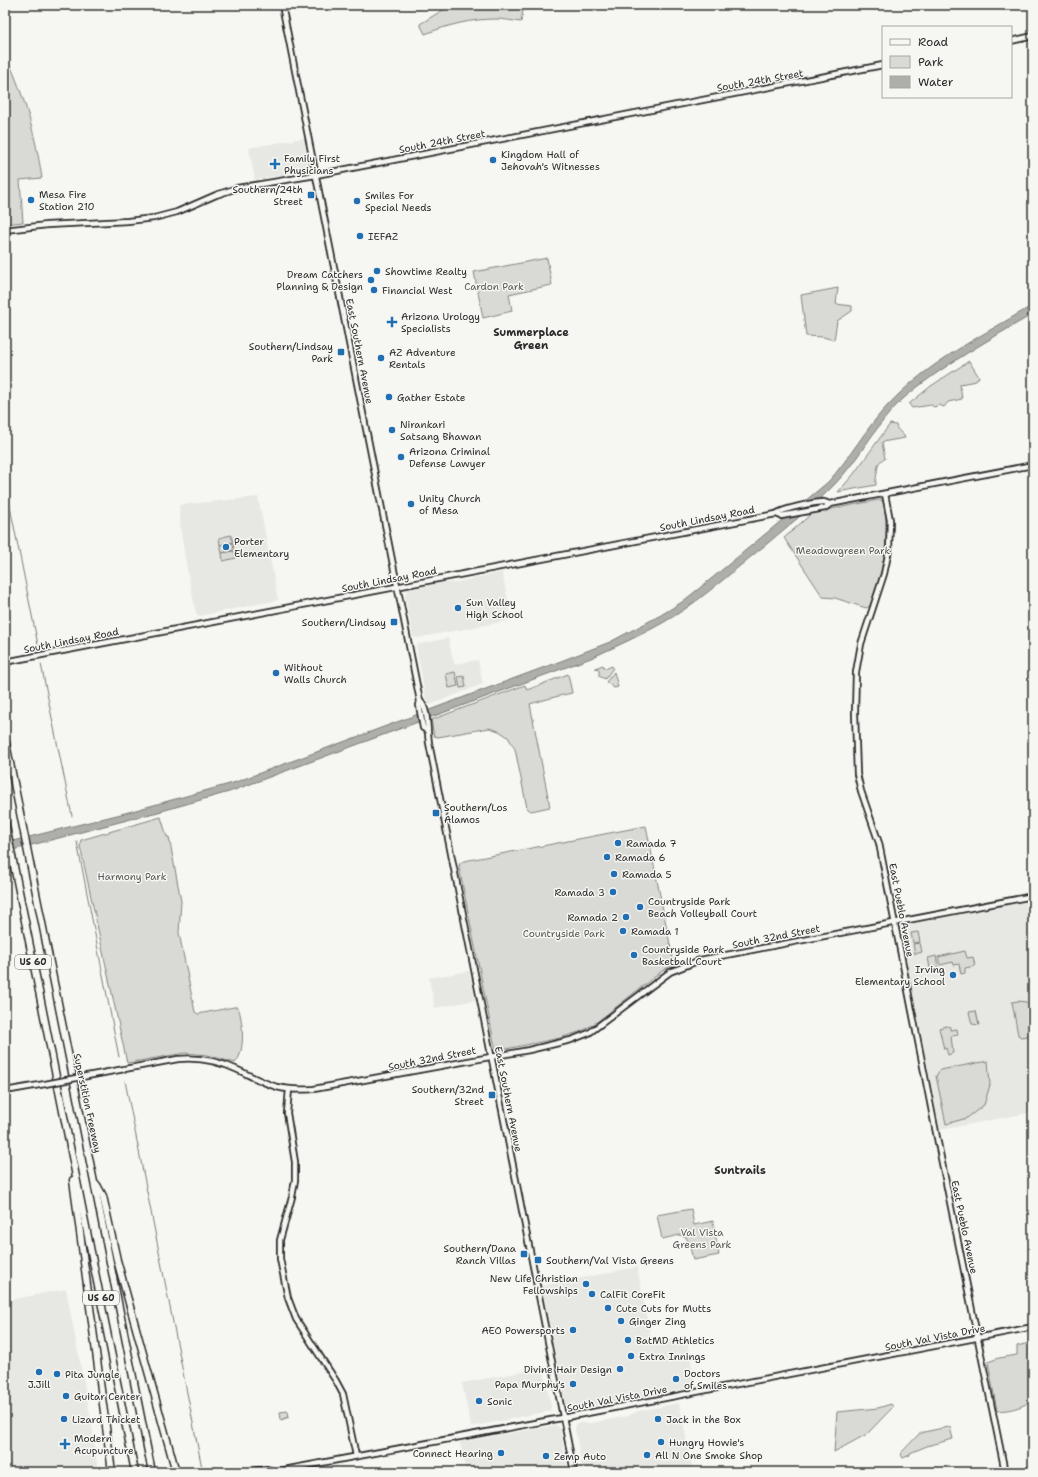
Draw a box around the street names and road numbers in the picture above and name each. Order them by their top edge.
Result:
street label: South 24th Street [716,66,804,95]
street label: South 24th Street [398,127,486,156]
street label: East Southern Avenue [343,297,376,405]
street label: South Lindsay Road [658,503,756,534]
street label: South Lindsay Road [340,564,438,595]
street label: South Lindsay Road [22,625,120,656]
street label: East Pueblo Avenue [886,862,917,958]
street label: South 32nd Street [731,922,821,951]
road number: US 60 [15,955,51,969]
street label: South 32nd Street [387,1044,477,1073]
street label: East Southern Avenue [492,1045,525,1153]
street label: Superstition Freeway [71,1052,104,1154]
street label: East Pueblo Avenue [948,1179,981,1275]
road number: US 60 [83,1291,119,1305]
street label: South Val Vista Drive [884,1321,987,1354]
street label: South Val Vista Drive [566,1382,669,1415]

